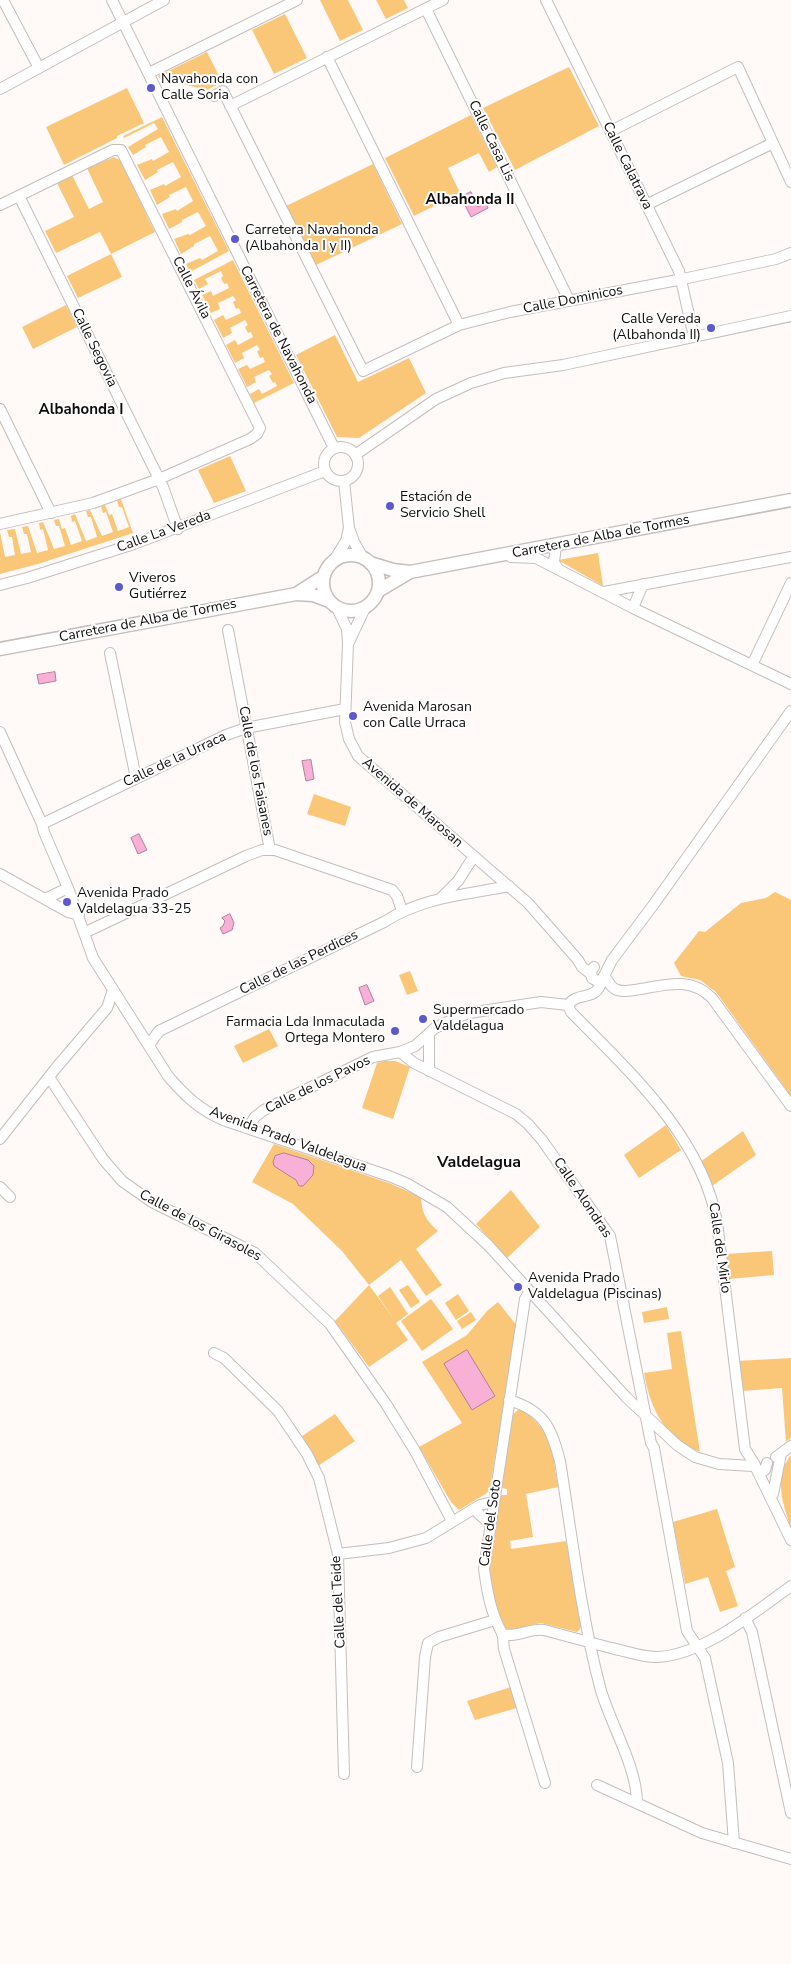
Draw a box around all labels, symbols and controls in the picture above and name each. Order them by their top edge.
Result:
place label: Navahonda con Calle Soria [161,72,258,104]
marker: Navahonda con Calle Soria [145,82,157,94]
street label: Calle Casa Lis [464,98,518,184]
street label: Calle Calatrava [598,119,656,213]
district label: Albahonda II [425,191,515,209]
place label: Carretera Navahonda (Albahonda I y II) [245,223,379,256]
marker: Carretera Navahonda (Albahonda I y II) [229,233,241,245]
street label: Calle Ávila [168,254,214,322]
street label: Carretera de Navahonda [236,263,320,407]
street label: Calle Dominicos [522,282,624,318]
street label: Calle Segovia [68,306,120,390]
place label: Calle Vereda (Albahonda II) [612,312,701,344]
marker: Calle Vereda (Albahonda II) [705,322,717,334]
district label: Albahonda I [39,401,123,419]
place label: Estación de Servicio Shell [400,490,485,522]
marker: Estación de Servicio Shell [384,500,396,512]
street label: Calle La Vereda [115,507,213,557]
street label: Carretera de Alba de Tormes [511,512,691,562]
place label: Viveros Gutiérrez [129,571,186,604]
marker: Viveros Gutiérrez [113,581,125,593]
street label: Carretera de Alba de Tormes [58,596,238,646]
place label: Avenida Marosan con Calle Urraca [363,700,472,732]
street label: Calle de los Faisanes [234,705,276,837]
marker: Avenida Marosan con Calle Urraca [347,710,359,722]
street label: Calle de la Urraca [121,729,229,791]
street label: Avenida de Marosan [358,755,466,851]
place label: Avenida Prado Valdelagua 33-25 [77,886,191,919]
marker: Avenida Prado Valdelagua 33-25 [61,896,73,908]
street label: Calle de las Perdices [237,927,361,999]
place label: Supermercado Valdelagua [433,1003,524,1036]
marker: Supermercado Valdelagua [417,1013,429,1025]
place label: Farmacia Lda Inmaculada Ortega Montero [226,1015,385,1048]
marker: Farmacia Lda Inmaculada Ortega Montero [389,1025,401,1037]
street label: Calle de los Pavos [263,1052,373,1118]
street label: Avenida Prado Valdelagua [207,1104,369,1176]
district label: Valdelagua [437,1153,521,1173]
street label: Calle Alondras [549,1155,615,1241]
street label: Calle de los Girasoles [136,1187,264,1265]
street label: Calle del Mirlo [704,1202,734,1294]
place label: Avenida Prado Valdelagua (Piscinas) [528,1271,662,1304]
marker: Avenida Prado Valdelagua (Piscinas) [512,1281,524,1293]
street label: Calle del Soto [477,1478,505,1568]
street label: Calle del Teide [328,1555,350,1649]

